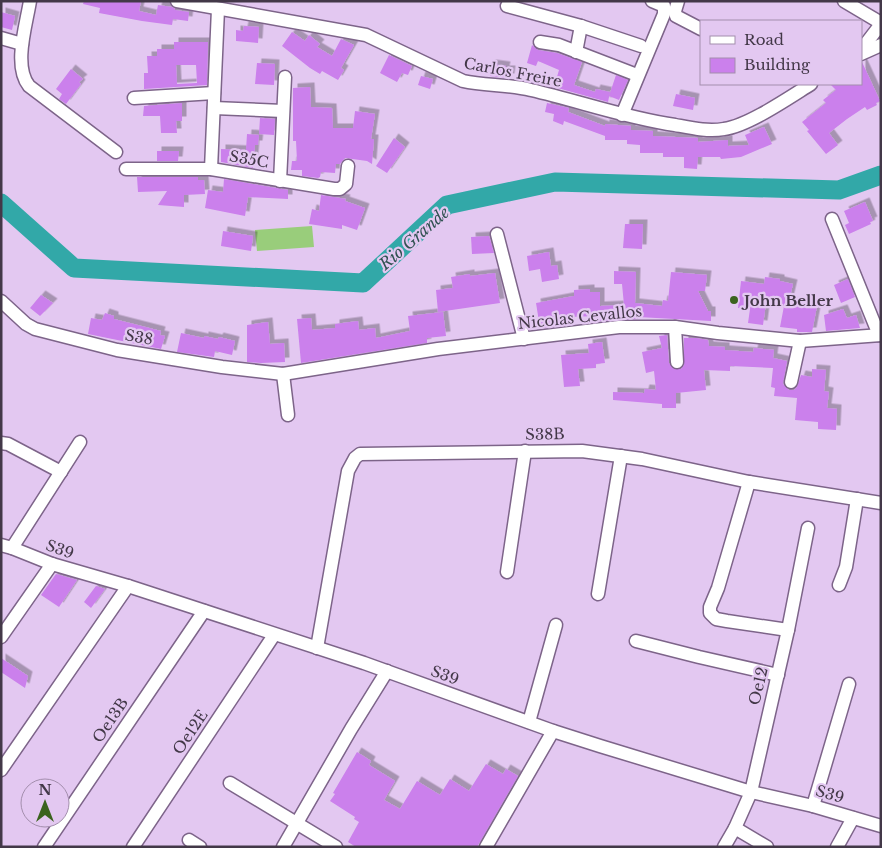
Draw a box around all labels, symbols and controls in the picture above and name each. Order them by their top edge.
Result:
legend [700,20,862,85]
text: Road [744,30,784,49]
street label: Carlos Freire [462,53,564,91]
text: Building [744,55,811,74]
street label: S35C [228,146,270,172]
water label: Rio Grande [374,202,454,275]
place label: John Beller [741,291,833,310]
marker: John Beller [728,294,740,306]
street label: Nicolas Cevallos [517,301,643,333]
street label: S38 [124,325,154,349]
street label: S38B [525,424,565,444]
street label: S39 [43,535,77,563]
street label: S39 [428,661,462,689]
street label: Oe12 [744,665,772,707]
street label: Oe13B [88,694,132,746]
street label: Oe12E [168,706,212,758]
north arrow [20,778,70,828]
text: N [38,781,52,799]
street label: S39 [814,781,846,807]

